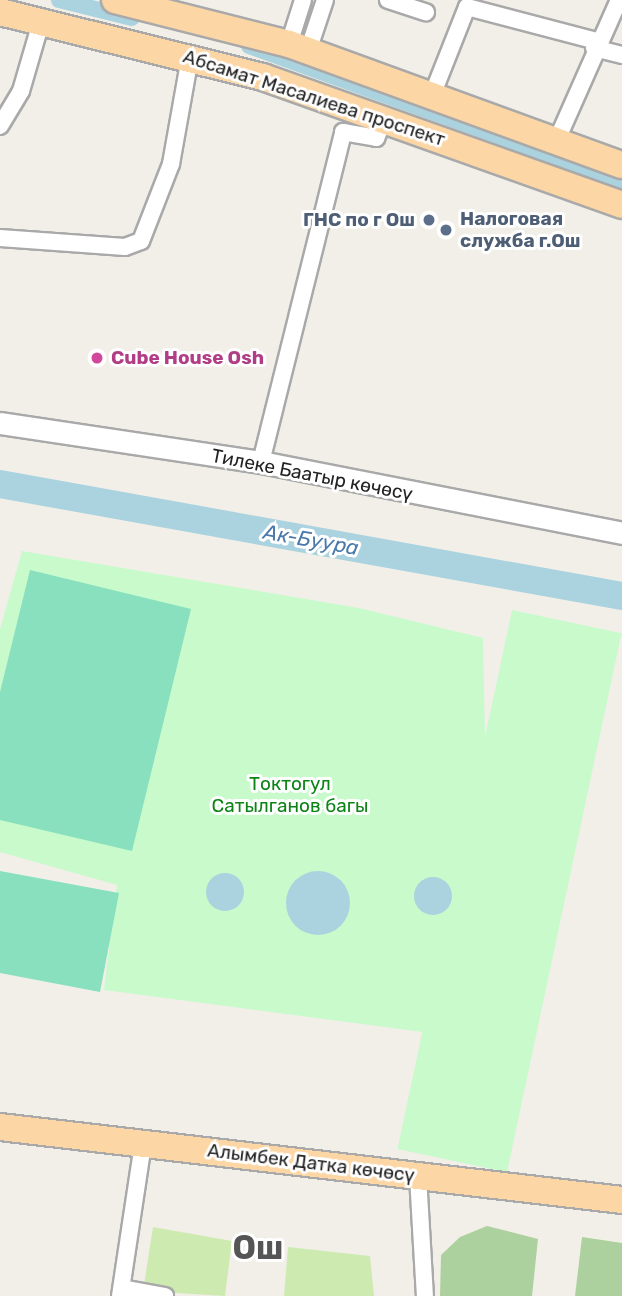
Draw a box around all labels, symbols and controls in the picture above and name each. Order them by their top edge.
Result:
street label: Абсамат Масалиева проспект [180,45,448,151]
place label: Налоговая служба г.Ош [460,208,581,252]
place label: ГНС по г Ош [303,209,415,231]
marker: ГНС по г Ош [421,212,437,228]
marker: Налоговая служба г.Ош [438,222,454,238]
place label: Cube House Osh [111,347,264,369]
marker: Cube House Osh [89,350,105,366]
street label: Тилеке Баатыр көчөсү [209,444,415,506]
water label: Ак-Буура [262,519,360,561]
park label: Токтогул Сатылганов багы [212,773,368,817]
street label: Алымбек Датка көчөсү [206,1139,416,1187]
district label: Ош [233,1228,283,1268]

